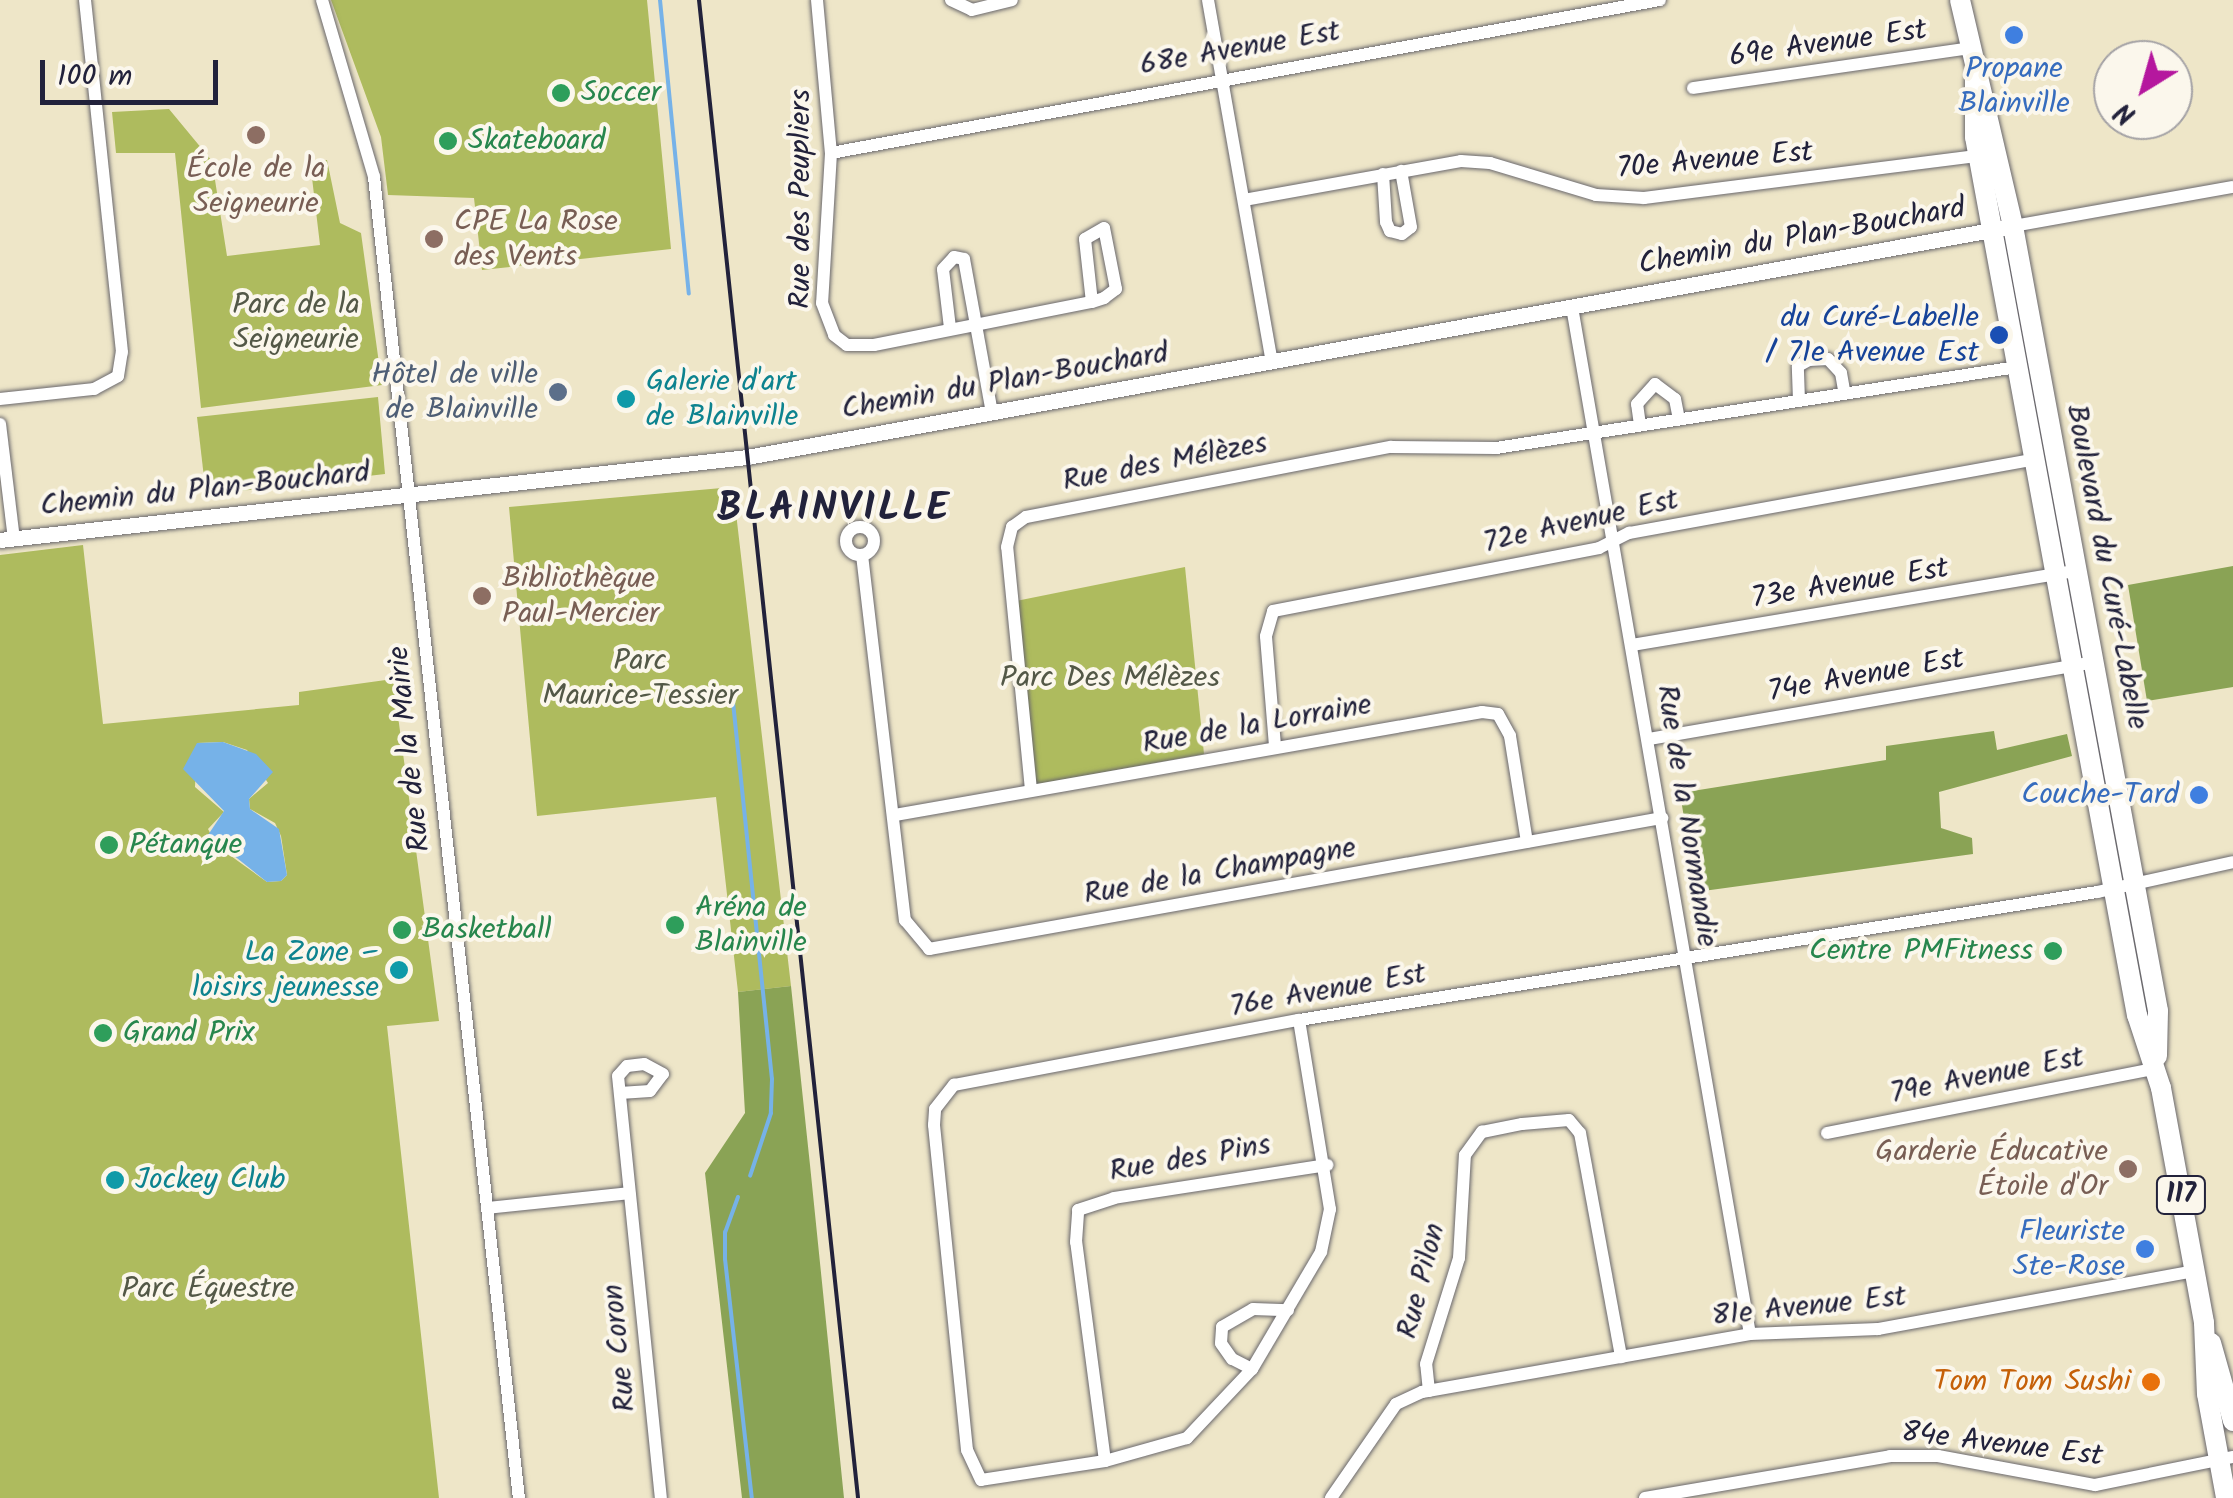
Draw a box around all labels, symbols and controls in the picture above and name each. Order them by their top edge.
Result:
street label: 69e Avenue Est [1727,12,1929,76]
street label: 68e Avenue Est [1137,14,1343,84]
marker: Propane Blainville [2003,24,2025,46]
scale bar [45,40,222,102]
north arrow [2093,40,2193,140]
place label: Propane Blainville [1958,51,2070,122]
text: 100 m [57,53,132,101]
place label: Soccer [581,75,661,111]
marker: Soccer [550,82,572,104]
street label: Rue des Peupliers [783,89,819,309]
text: N [2105,89,2146,136]
place label: Skateboard [468,123,605,159]
marker: École de la Seigneurie [245,124,267,146]
marker: Skateboard [437,130,459,152]
street label: 70e Avenue Est [1615,134,1815,188]
place label: École de la Seigneurie [186,151,326,222]
street label: Chemin du Plan-Bouchard [1636,191,1968,283]
place label: CPE La Rose des Vents [454,204,618,274]
marker: CPE La Rose des Vents [423,228,445,250]
park label: Parc de la Seigneurie [232,287,360,358]
place label: du Curé-Labelle / 71e Avenue Est [1765,300,1979,370]
marker: du Curé-Labelle / 71e Avenue Est [1988,324,2010,346]
street label: Chemin du Plan-Bouchard [839,336,1171,428]
place label: Hôtel de ville de Blainville [371,357,538,428]
place label: Galerie d'art de Blainville [646,364,798,434]
marker: Hôtel de ville de Blainville [547,381,569,403]
marker: Galerie d'art de Blainville [615,388,637,410]
street label: Boulevard du Curé-Labelle [2057,401,2155,733]
street label: Rue des Mélèzes [1060,426,1270,500]
street label: Chemin du Plan-Bouchard [39,455,371,525]
street label: 72e Avenue Est [1480,482,1682,562]
district label: BLAINVILLE [717,485,951,533]
street label: 73e Avenue Est [1749,551,1951,617]
place label: Bibliothèque Paul-Mercier [502,561,659,632]
marker: Bibliothèque Paul-Mercier [471,585,493,607]
street label: 74e Avenue Est [1765,641,1967,711]
park label: Parc Maurice-Tessier [542,643,738,714]
street label: Rue de la Mairie [381,644,439,854]
park label: Parc Des Mélèzes [1000,660,1220,696]
street label: Rue de la Normandie [1648,682,1724,950]
street label: Rue de la Lorraine [1140,687,1374,763]
place label: Couche-Tard [2021,777,2179,813]
marker: Couche-Tard [2188,784,2210,806]
place label: Pétanque [129,827,242,863]
street label: Rue de la Champagne [1081,830,1359,914]
marker: Pétanque [98,834,120,856]
place label: Aréna de Blainville [695,890,807,960]
place label: Basketball [422,912,552,948]
marker: Aréna de Blainville [664,914,686,936]
marker: Basketball [391,919,413,941]
place label: Centre PMFitness [1809,933,2033,969]
place label: La Zone – loisirs jeunesse [192,935,379,1006]
marker: Centre PMFitness [2042,940,2064,962]
street label: 76e Avenue Est [1227,956,1429,1026]
marker: La Zone – loisirs jeunesse [388,959,410,981]
place label: Grand Prix [123,1015,254,1051]
marker: Grand Prix [92,1022,114,1044]
street label: 79e Avenue Est [1887,1040,2087,1112]
street label: Rue des Pins [1107,1127,1273,1191]
place label: Garderie Éducative Étoile d'Or [1875,1134,2108,1204]
marker: Garderie Éducative Étoile d'Or [2117,1158,2139,1180]
place label: Jockey Club [135,1162,285,1198]
marker: Jockey Club [104,1169,126,1191]
road number: 117 [2154,1172,2208,1218]
place label: Fleuriste Ste-Rose [2013,1214,2125,1284]
street label: Rue Pilon [1390,1219,1454,1343]
marker: Fleuriste Ste-Rose [2134,1238,2156,1260]
park label: Parc Équestre [121,1271,295,1307]
street label: 81e Avenue Est [1710,1279,1908,1335]
street label: Rue Coron [595,1282,645,1414]
place label: Tom Tom Sushi [1934,1364,2131,1400]
marker: Tom Tom Sushi [2140,1371,2162,1393]
street label: 84e Avenue Est [1899,1415,2105,1475]

